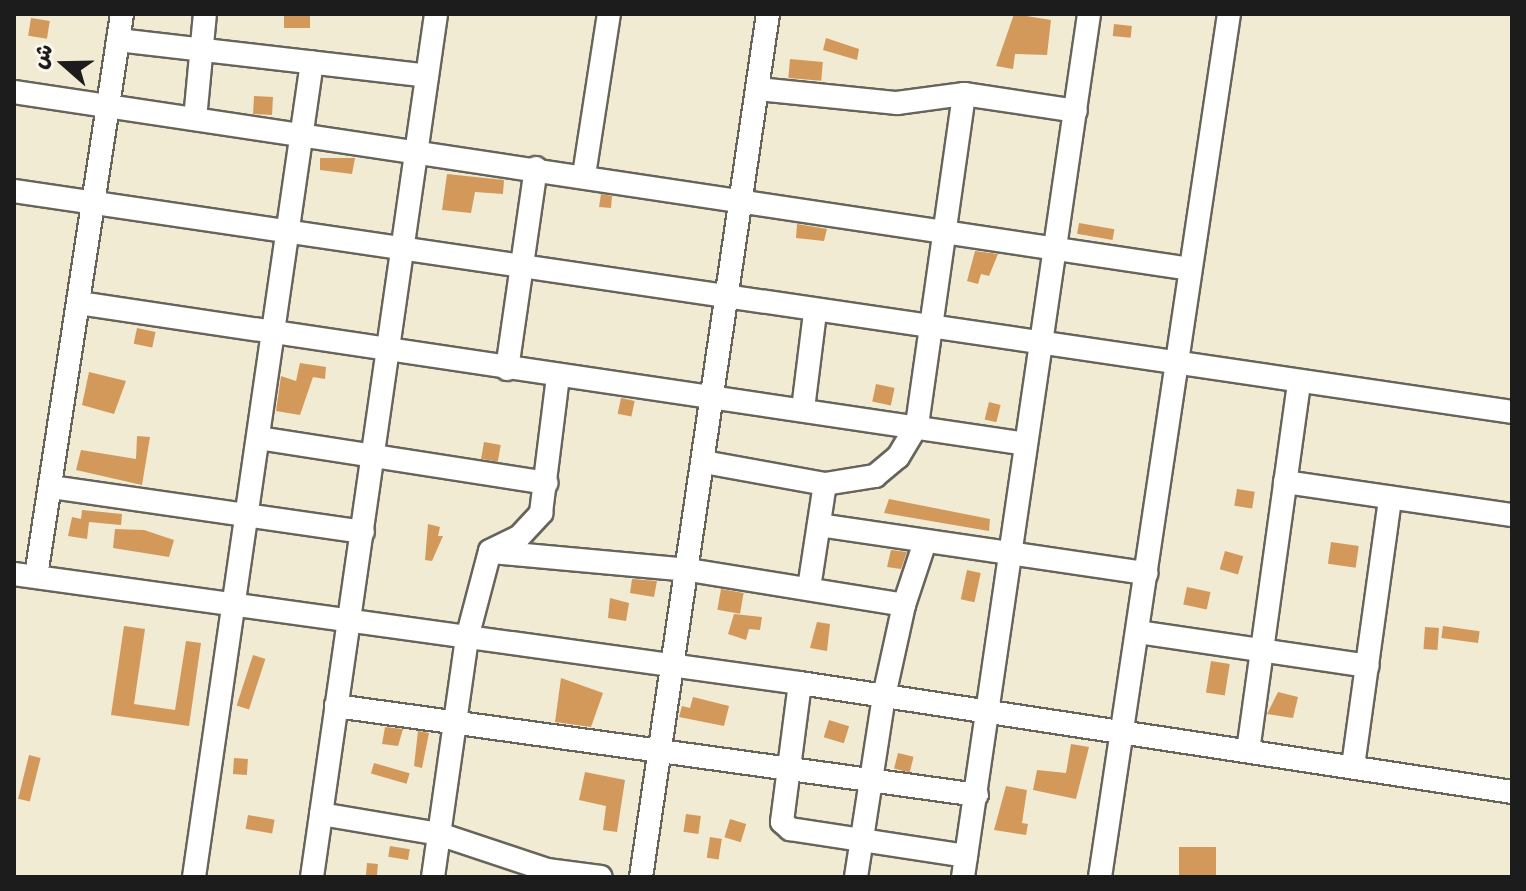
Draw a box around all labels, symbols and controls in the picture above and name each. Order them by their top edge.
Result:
north arrow [24,24,104,104]
text: ش [23,39,59,72]

